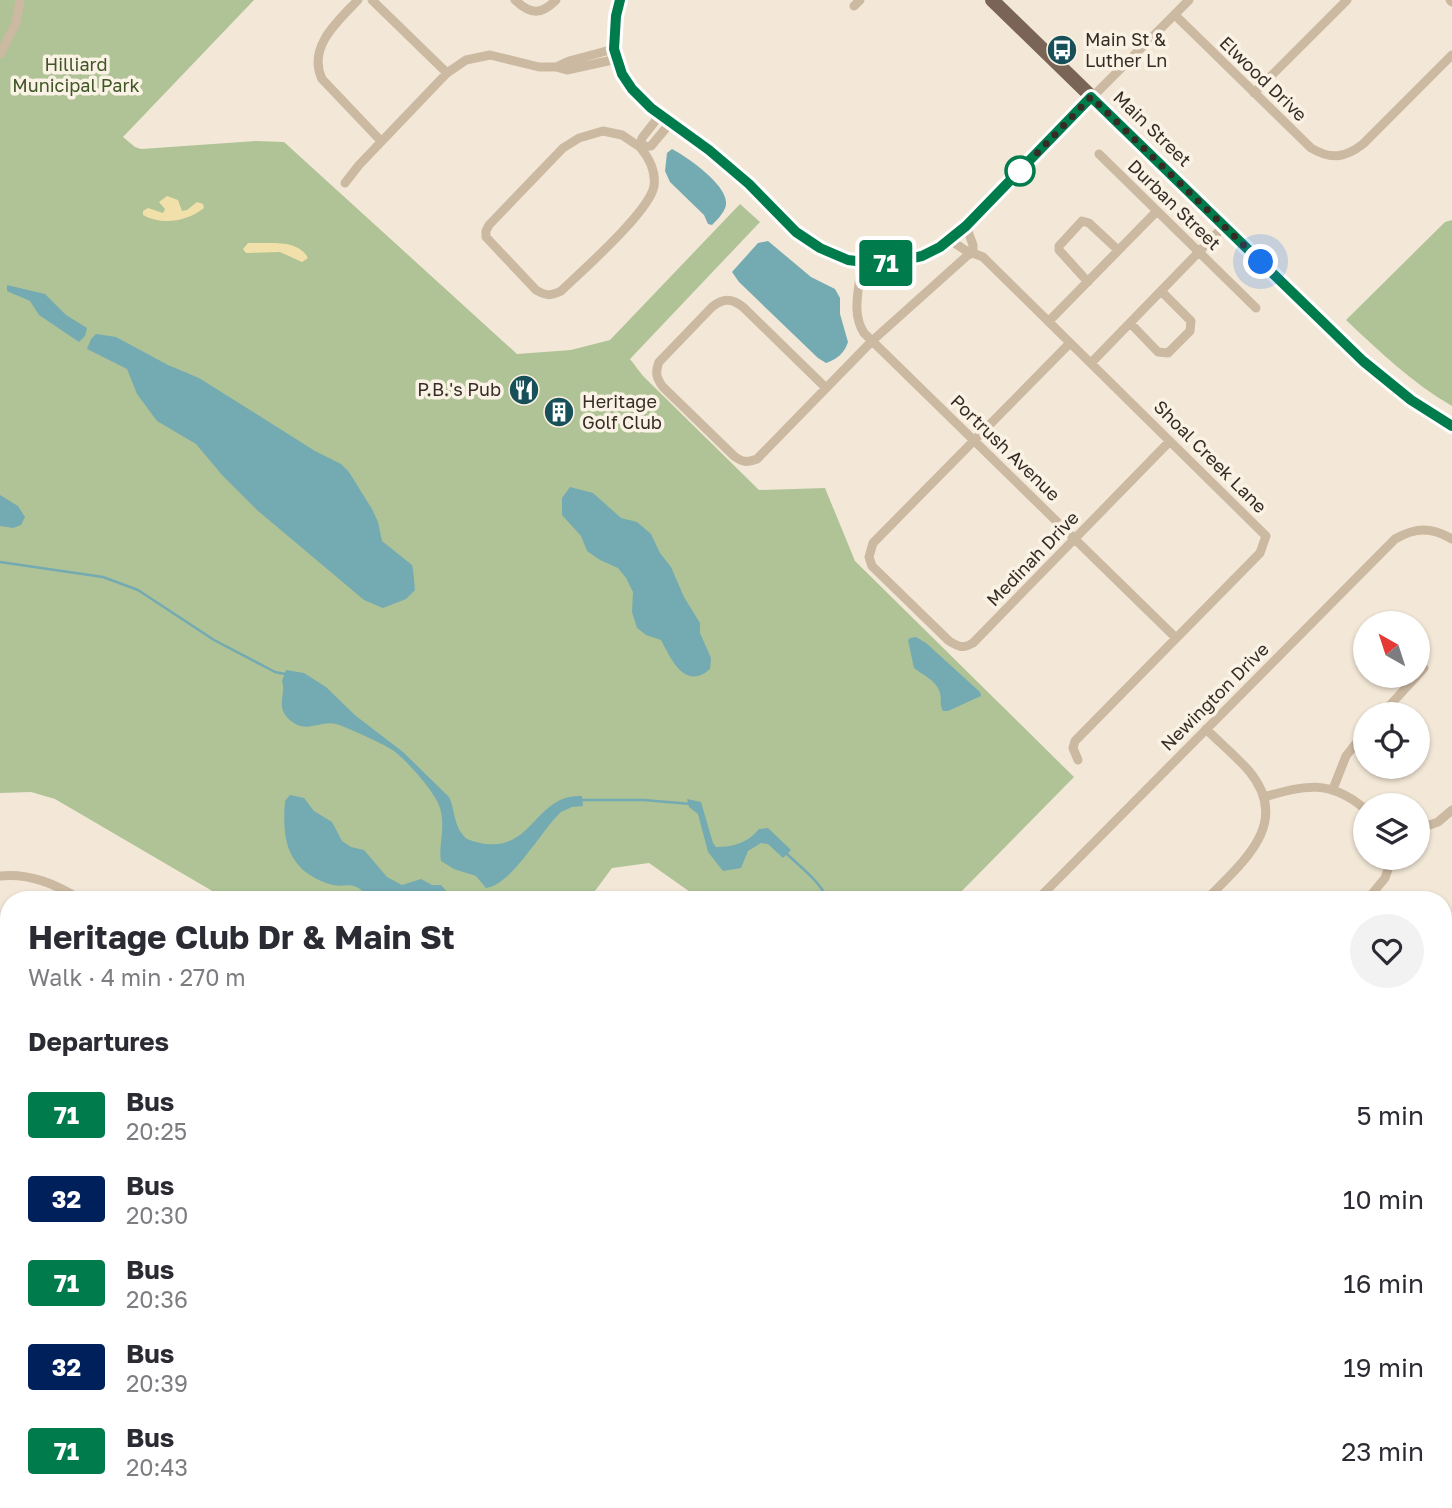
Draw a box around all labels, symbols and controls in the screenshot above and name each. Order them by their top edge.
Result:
place label: Main St & Luther Ln [1085,28,1167,71]
street label: Elwood Drive [1216,31,1312,125]
bus stop icon: Main St & Luther Ln [1045,33,1079,67]
park label: Hilliard Municipal Park [12,53,140,96]
street label: Main Street [1109,86,1196,171]
street label: Durban Street [1124,154,1226,254]
unlabelled marker [1005,156,1035,186]
line badge: 71 [854,240,917,286]
your location [1243,244,1278,279]
text: 71 [873,248,899,277]
restaurant icon: P.B.'s Pub [507,373,541,407]
place label: P.B.'s Pub [417,378,501,400]
place label: Heritage Golf Club [582,390,662,433]
street label: Portrush Avenue [946,390,1065,505]
building icon: Heritage Golf Club [542,395,576,429]
street label: Shoal Creek Lane [1150,395,1272,517]
street label: Medinah Drive [982,506,1083,610]
north arrow [1353,611,1430,688]
map controls [1353,611,1430,870]
street label: Newington Drive [1156,638,1273,755]
button: locate [1353,702,1430,779]
button: layers [1353,793,1430,870]
button: heart [1350,914,1424,988]
text: Heritage Club Dr & Main St [28,917,455,956]
text: Walk · 4 min · 270 m [28,963,246,991]
text: Departures [28,1026,169,1057]
text: Bus [126,1086,174,1117]
text: 71 [54,1100,79,1129]
text: 5 min [1356,1100,1424,1131]
text: 20:25 [126,1117,187,1145]
text: Bus [126,1170,174,1201]
text: 32 [52,1184,81,1213]
text: 10 min [1343,1184,1424,1215]
text: 20:30 [126,1201,188,1229]
text: Bus [126,1254,174,1285]
text: 71 [54,1268,79,1297]
text: 16 min [1343,1268,1424,1299]
text: 20:36 [126,1285,188,1313]
text: Bus [126,1338,174,1369]
text: 32 [52,1352,81,1381]
text: 19 min [1343,1352,1424,1383]
text: 20:39 [126,1369,188,1397]
text: Bus [126,1422,174,1453]
text: 71 [54,1436,79,1465]
text: 23 min [1341,1436,1424,1467]
text: 20:43 [126,1453,188,1481]

